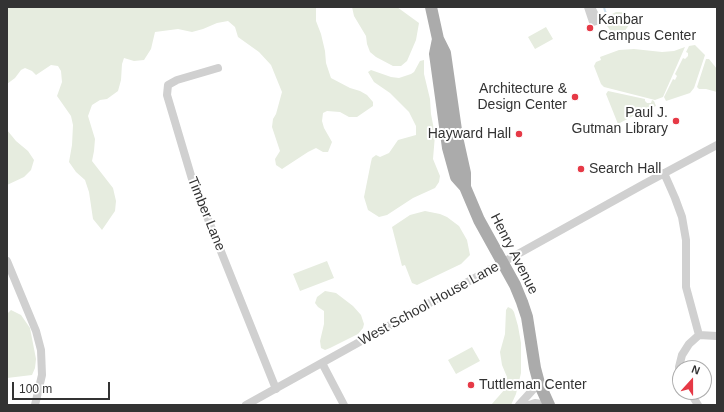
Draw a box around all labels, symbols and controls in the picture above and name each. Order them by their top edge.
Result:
place label: Kanbar Campus Center [598,12,696,44]
marker: Kanbar Campus Center [585,23,595,33]
place label: Architecture & Design Center [478,81,567,114]
marker: Architecture & Design Center [570,92,580,102]
place label: Paul J. Gutman Library [572,105,668,138]
marker: Paul J. Gutman Library [671,116,681,126]
place label: Hayward Hall [428,126,511,142]
marker: Hayward Hall [514,129,524,139]
place label: Search Hall [589,161,661,177]
marker: Search Hall [576,164,586,174]
street label: Timber Lane [184,175,228,253]
street label: Henry Avenue [486,211,542,297]
street label: West School House Lane [356,258,502,350]
north arrow [672,360,712,400]
text: N [690,363,702,377]
scale bar [14,374,112,400]
place label: Tuttleman Center [479,377,587,393]
marker: Tuttleman Center [466,380,476,390]
text: 100 m [19,382,52,396]

